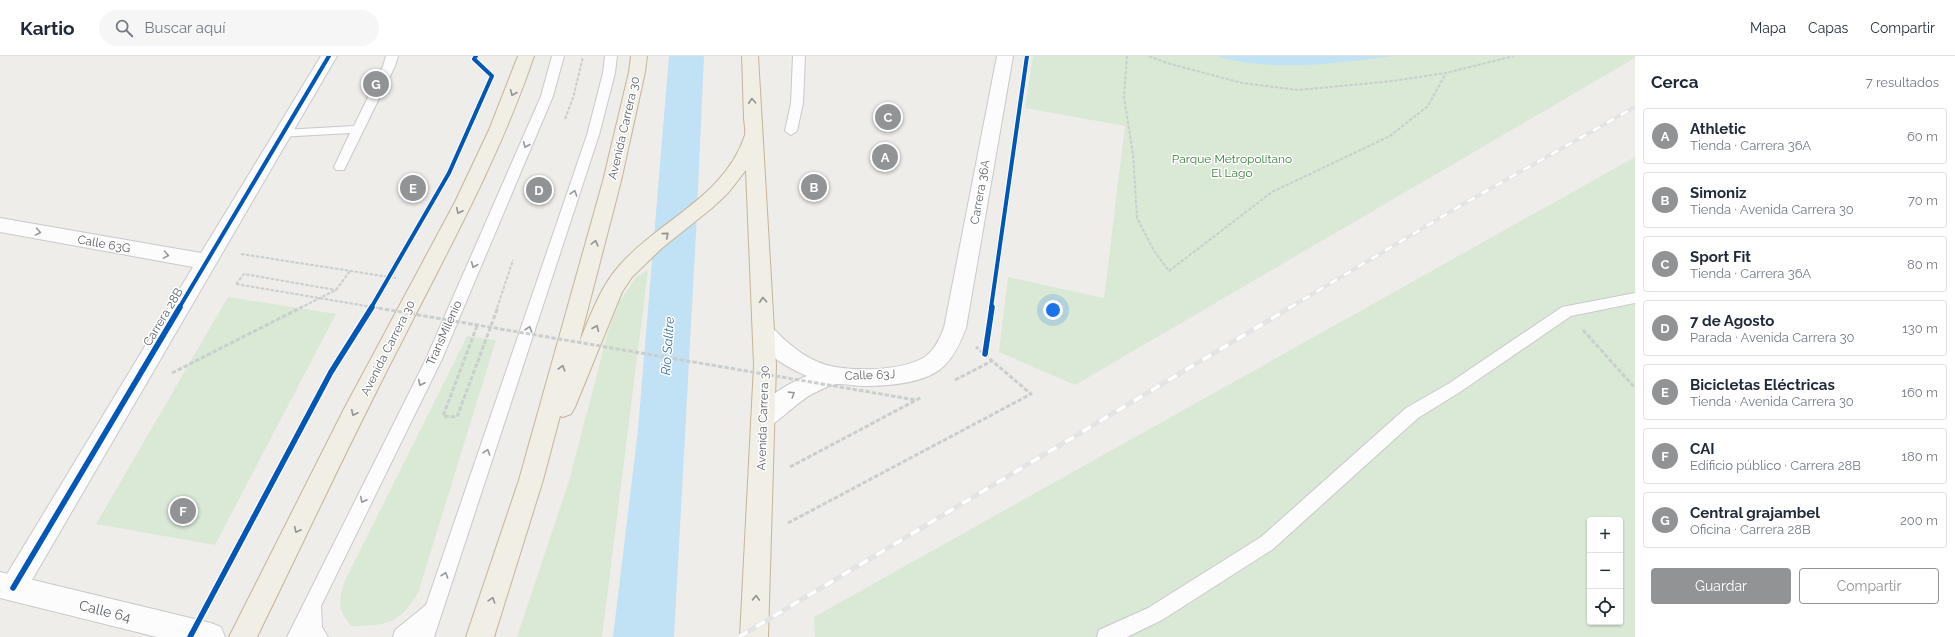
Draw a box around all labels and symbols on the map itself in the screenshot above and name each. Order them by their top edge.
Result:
pin: G [363,69,389,99]
street label: Avenida Carrera 30 [605,75,643,181]
one-way arrow [510,89,518,96]
one-way arrow [748,98,757,104]
pin: C [875,102,901,132]
one-way arrow [523,141,531,149]
pin: A [872,142,898,172]
park label: Parque Metropolitano El Lago [1172,152,1292,180]
street label: Carrera 36A [967,159,993,225]
pin: B [801,172,827,202]
pin: E [400,173,426,203]
pin: D [526,175,552,205]
one-way arrow [569,189,578,196]
one-way arrow [456,207,464,214]
one-way arrow [35,227,41,235]
street label: Calle 63G [76,232,132,256]
one-way arrow [661,233,668,240]
one-way arrow [591,240,599,246]
one-way arrow [163,250,169,259]
one-way arrow [471,261,479,268]
street label: Carrera 28B [140,285,186,349]
one-way arrow [758,297,767,303]
street label: Avenida Carrera 30 [358,298,418,398]
street label: TransMilenio [423,298,465,368]
your location [1043,300,1063,320]
water label: Río Salitre [658,316,677,376]
one-way arrow [592,325,600,332]
one-way arrow [524,326,533,333]
one-way arrow [557,365,565,372]
street label: Avenida Carrera 30 [754,365,772,471]
street label: Calle 63J [844,367,896,383]
one-way arrow [419,379,426,387]
one-way arrow [788,391,795,399]
one-way arrow [352,409,359,417]
one-way arrow [482,449,491,456]
one-way arrow [361,495,368,503]
pin: F [170,496,196,526]
one-way arrow [294,526,302,533]
one-way arrow [440,572,448,579]
one-way arrow [751,595,760,601]
street label: Calle 64 [77,597,133,625]
one-way arrow [487,597,496,604]

